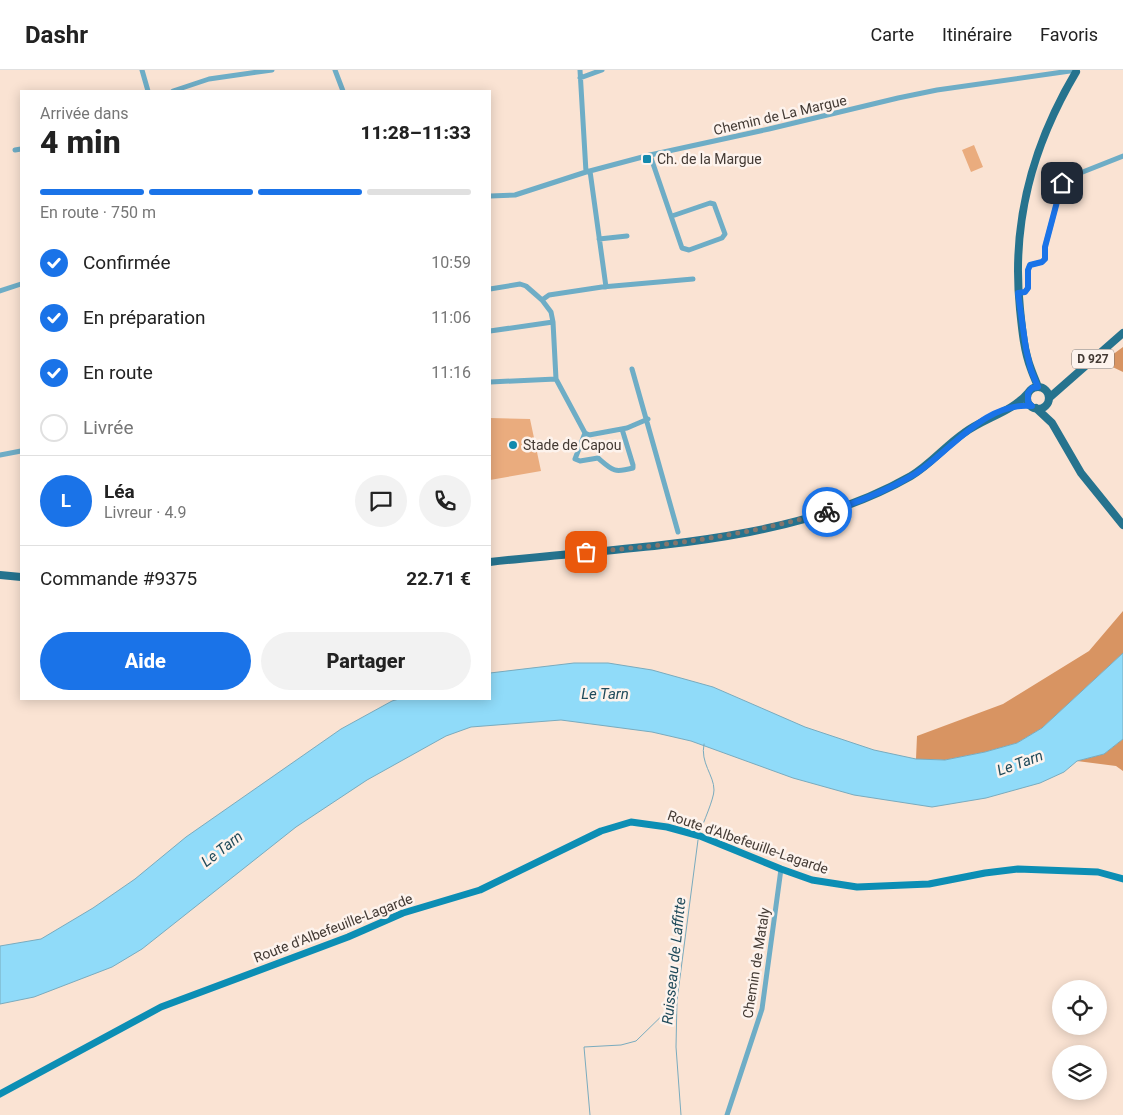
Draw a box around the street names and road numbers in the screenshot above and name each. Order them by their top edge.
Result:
street label: Chemin de La Margue [712,92,848,138]
road number: D 927 [1072,350,1114,368]
street label: Route d'Albefeuille-Lagarde [665,807,831,877]
street label: Route d'Albefeuille-Lagarde [251,890,415,966]
street label: Chemin de Mataly [739,906,773,1020]

